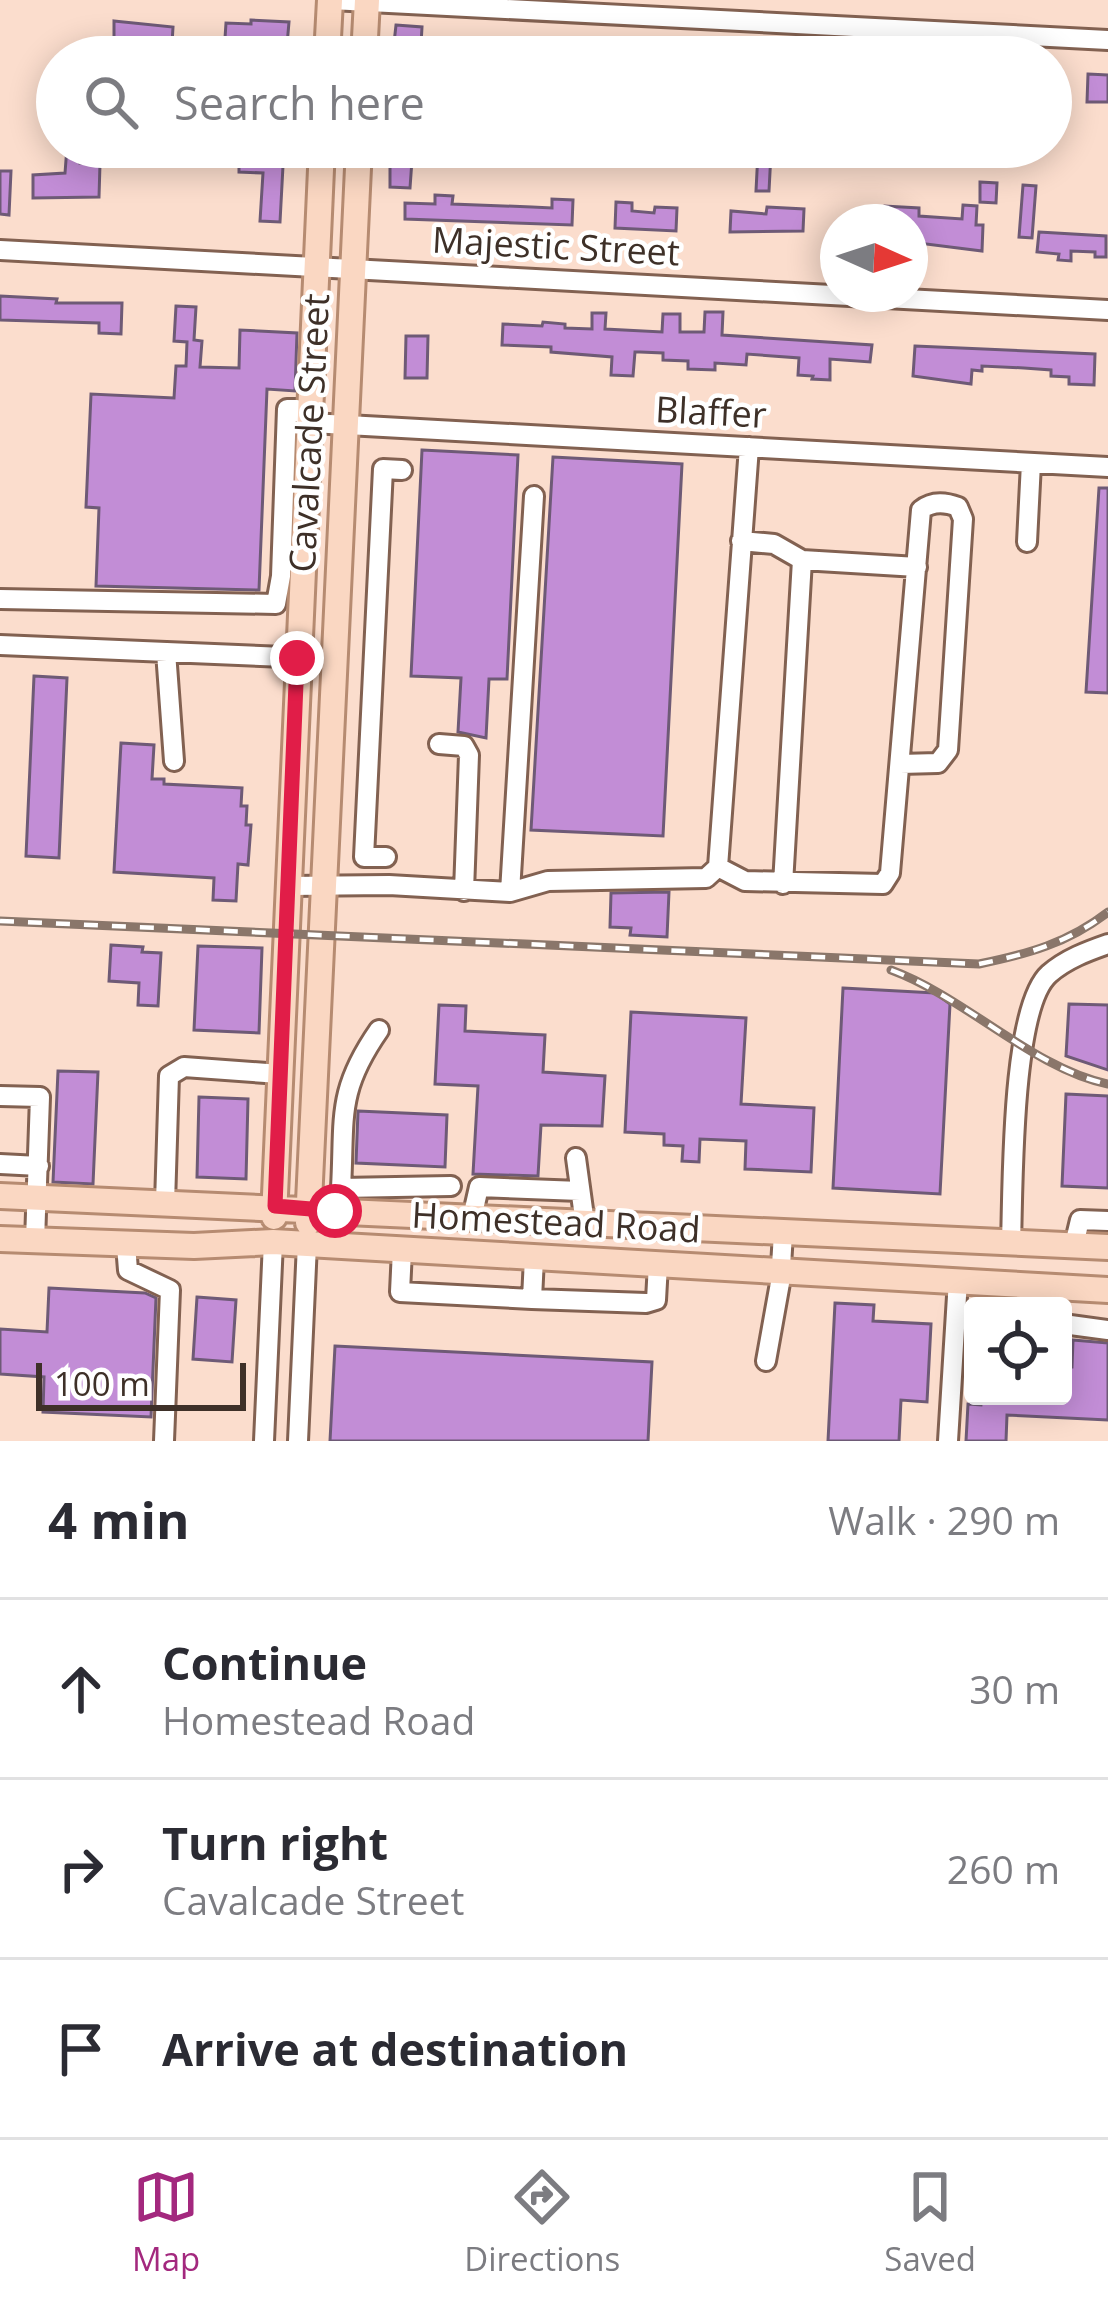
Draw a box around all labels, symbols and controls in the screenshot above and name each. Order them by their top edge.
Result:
search box [36,36,1072,168]
icon: search [78,69,144,135]
text: Search here [174,72,425,133]
north arrow [820,204,928,312]
street label: Majestic Street [431,215,681,276]
street label: Cavalcade Street [277,292,340,574]
street label: Blaffer [654,384,768,439]
route end [270,631,324,685]
route start [308,1184,362,1238]
street label: Homestead Road [410,1189,702,1254]
map controls [964,1297,1072,1405]
button: locate [964,1297,1072,1405]
scale bar [36,1357,246,1410]
text: 100 m [54,1361,150,1406]
text: 4 min [48,1484,190,1554]
text: Walk · 290 m [828,1493,1060,1546]
text: Continue [162,1632,367,1693]
icon: ahead [48,1656,114,1722]
text: 30 m [969,1662,1060,1715]
text: Homestead Road [162,1693,475,1746]
text: Turn right [162,1812,388,1873]
icon: right [48,1836,114,1902]
text: 260 m [947,1842,1060,1895]
text: Cavalcade Street [162,1873,464,1926]
icon: arrive [48,2016,114,2082]
text: Arrive at destination [162,2018,628,2079]
tab: Map [132,2164,200,2281]
tab: Directions [464,2164,620,2281]
tab: Saved [884,2164,976,2281]

